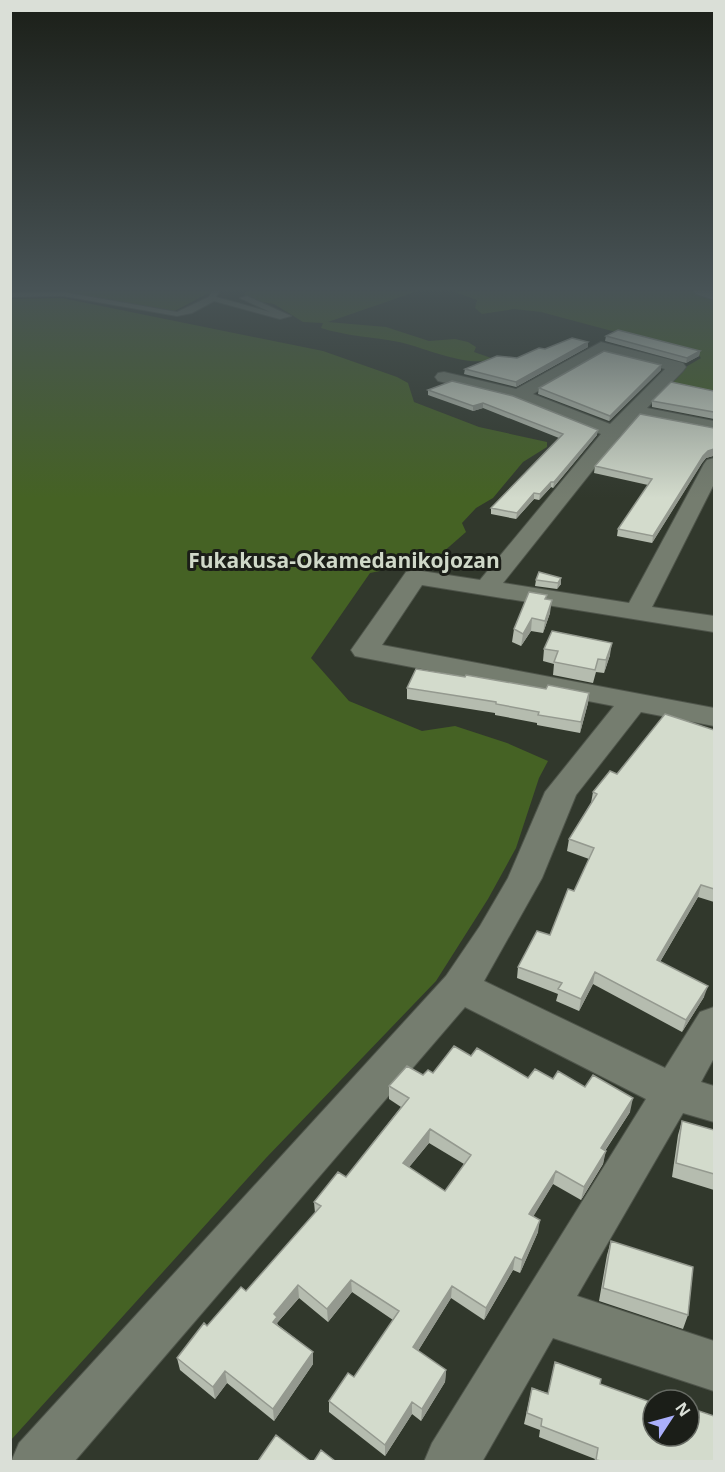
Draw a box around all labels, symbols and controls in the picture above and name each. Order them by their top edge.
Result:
district label: Fukakusa-Okamedanikojozan [188,546,500,574]
north arrow [641,1388,701,1448]
text: N [670,1397,696,1421]

